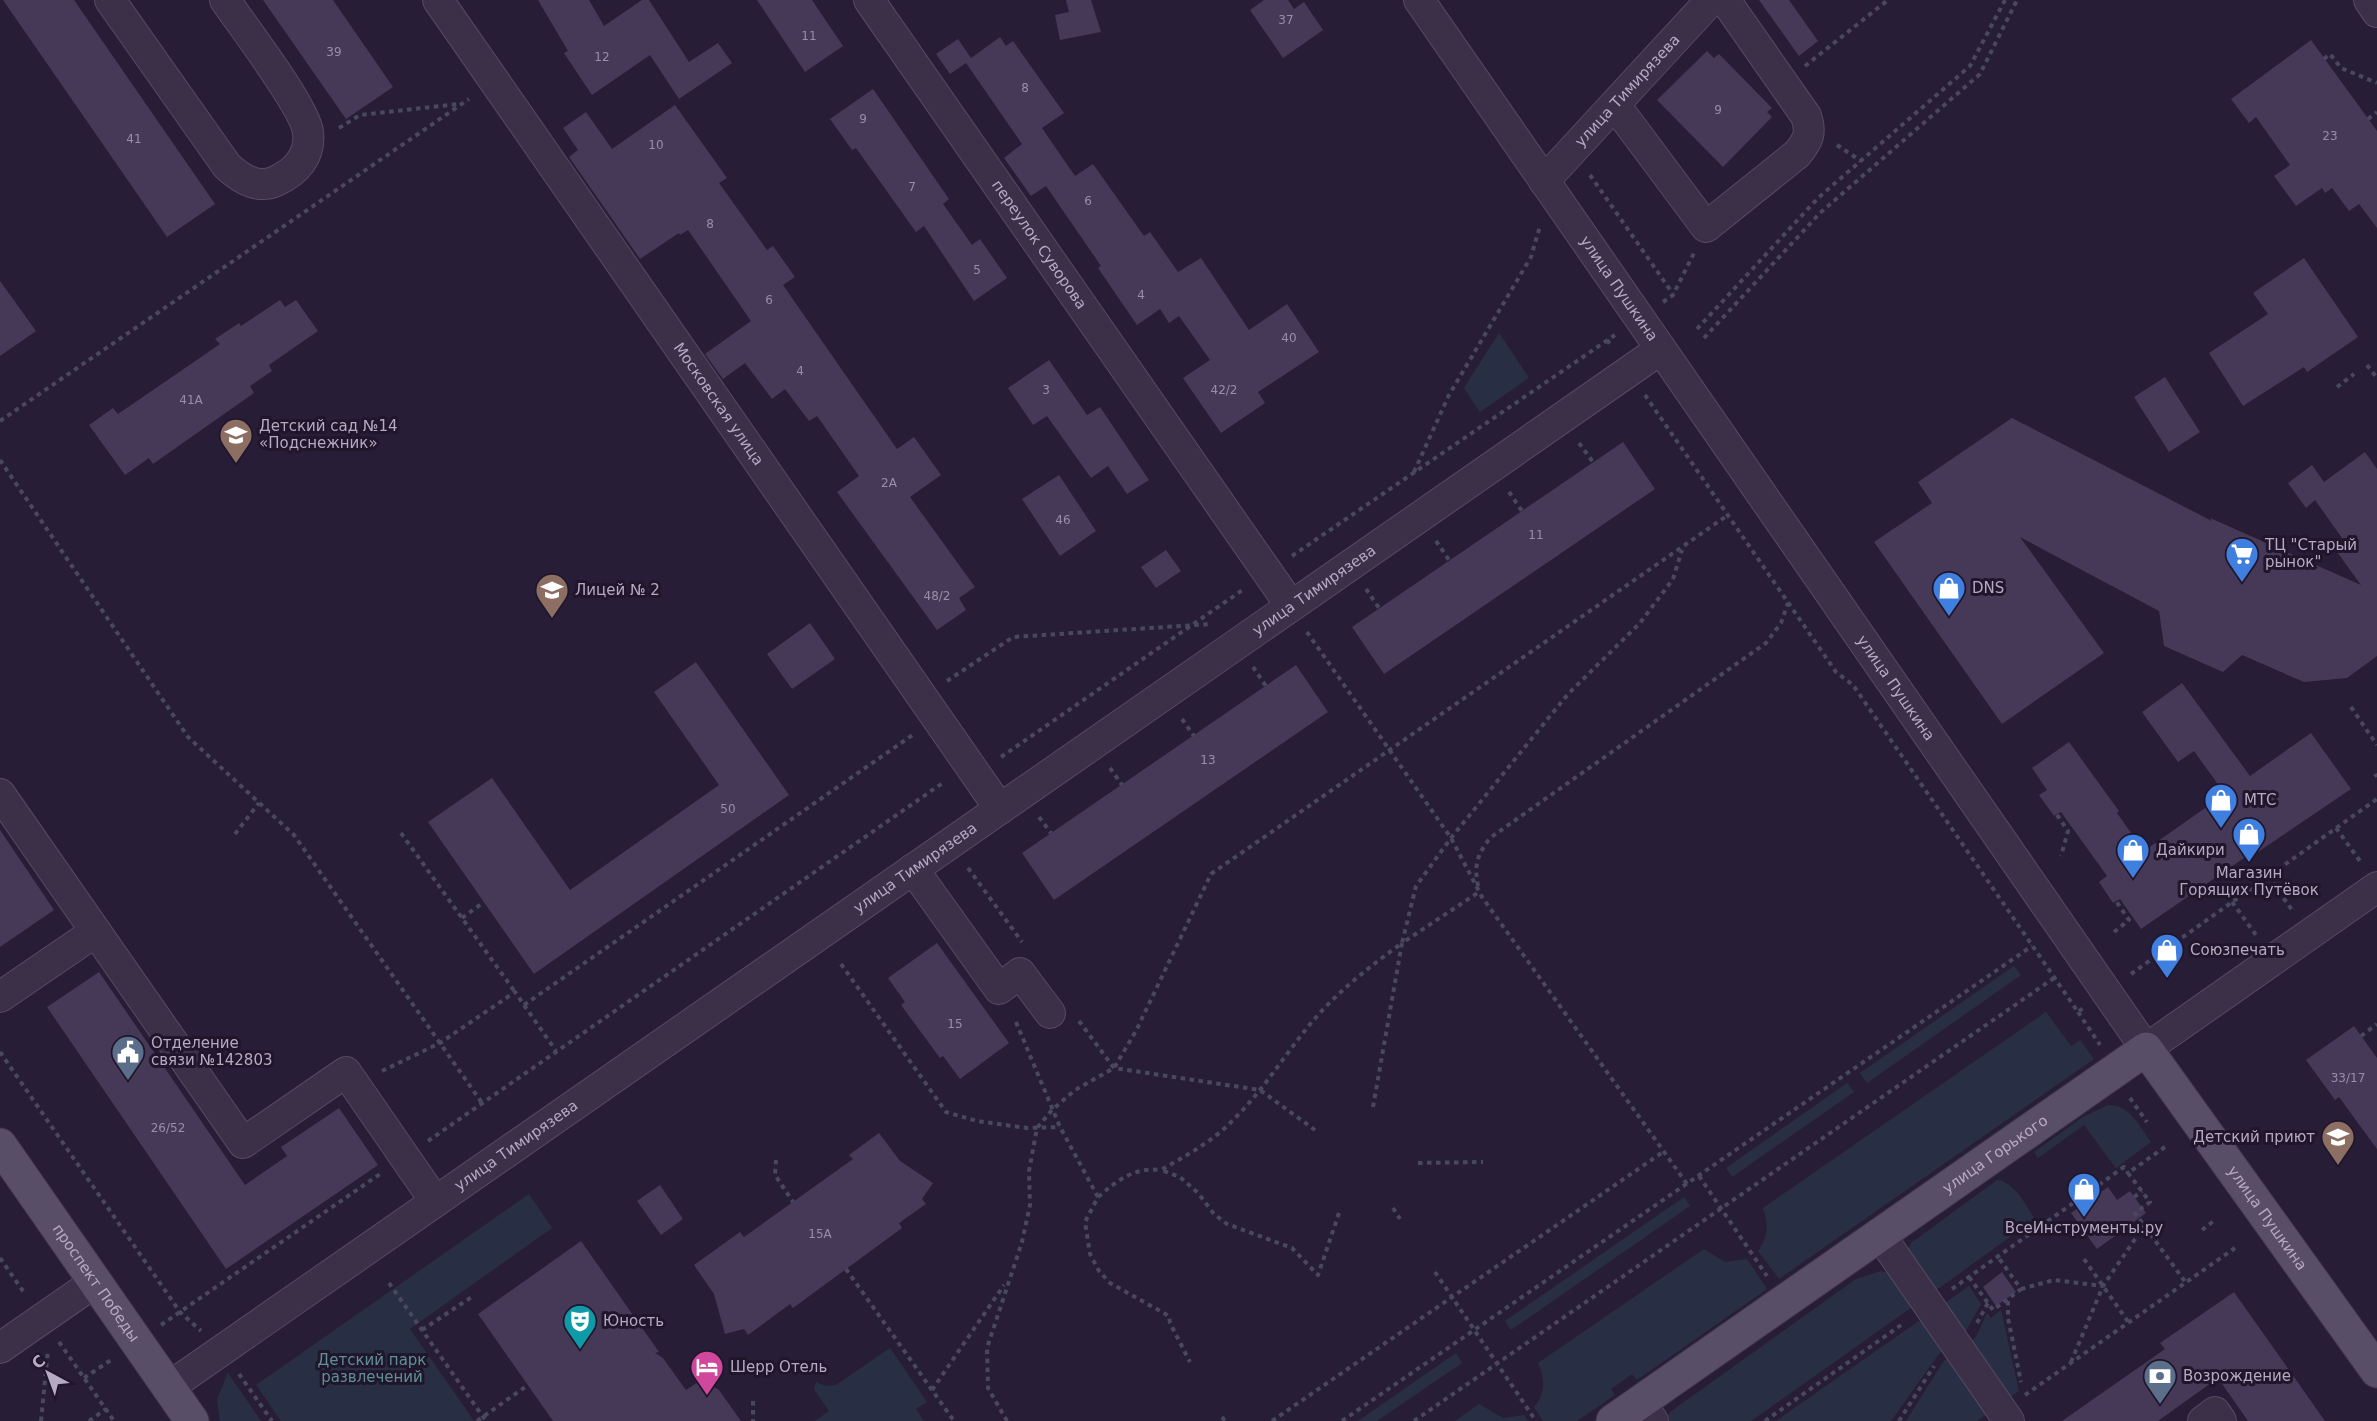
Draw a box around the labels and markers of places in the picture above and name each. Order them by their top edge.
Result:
school or university icon: Детский сад №14 «Подснежник» [218,417,254,464]
place label: Детский сад №14 «Подснежник» [259,417,398,452]
supermarket icon: ТЦ "Старый рынок" [2224,536,2260,583]
place label: ТЦ "Старый рынок" [2264,536,2357,571]
shop icon: DNS [1931,570,1967,617]
school or university icon: Лицей № 2 [534,572,570,619]
place label: DNS [1972,579,2004,597]
place label: Лицей № 2 [575,581,660,599]
shop icon: МТС [2203,782,2239,829]
place label: МТС [2244,791,2277,809]
shop icon: Магазин Горящих Путёвок [2231,816,2267,863]
shop icon: Дайкири [2115,832,2151,879]
place label: Дайкири [2156,841,2225,859]
place label: Магазин Горящих Путёвок [2179,864,2319,899]
shop icon: Союзпечать [2149,932,2185,979]
place label: Союзпечать [2190,941,2285,959]
public building icon: Отделение связи №142803 [110,1034,146,1081]
place label: Отделение связи №142803 [151,1034,272,1069]
school or university icon: Детский приют [2320,1119,2356,1166]
place label: Детский приют [2193,1128,2315,1146]
shop icon: ВсеИнструменты.ру [2066,1171,2102,1218]
place label: ВсеИнструменты.ру [2005,1219,2163,1237]
theatre icon: Юность [562,1303,598,1350]
place label: Юность [603,1312,664,1330]
hotel icon: Шерр Отель [689,1349,725,1396]
place label: Шерр Отель [730,1358,827,1376]
bank icon: Возрождение [2142,1358,2178,1405]
place label: Возрождение [2183,1367,2291,1385]

